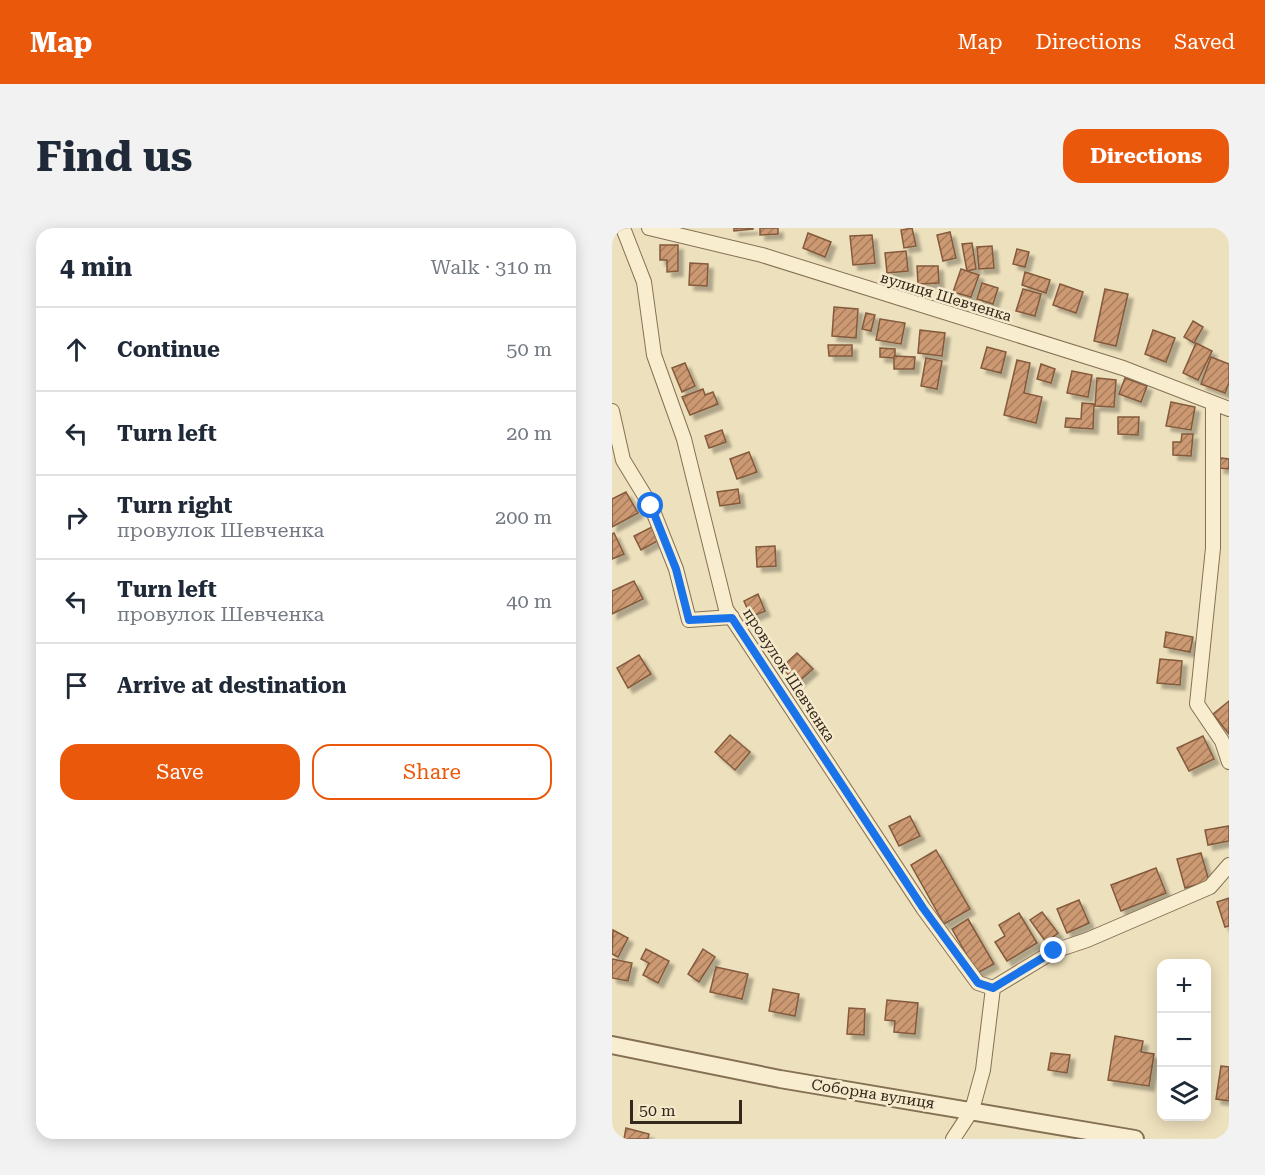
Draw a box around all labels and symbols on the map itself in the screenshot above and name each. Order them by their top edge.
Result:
street label: вулиця Шевченка [878,268,1014,326]
route start [637,492,663,518]
street label: провулок Шевченка [739,605,839,745]
route end [1040,937,1066,963]
street label: Соборна вулиця [810,1075,936,1113]
scale bar [630,1097,742,1124]

